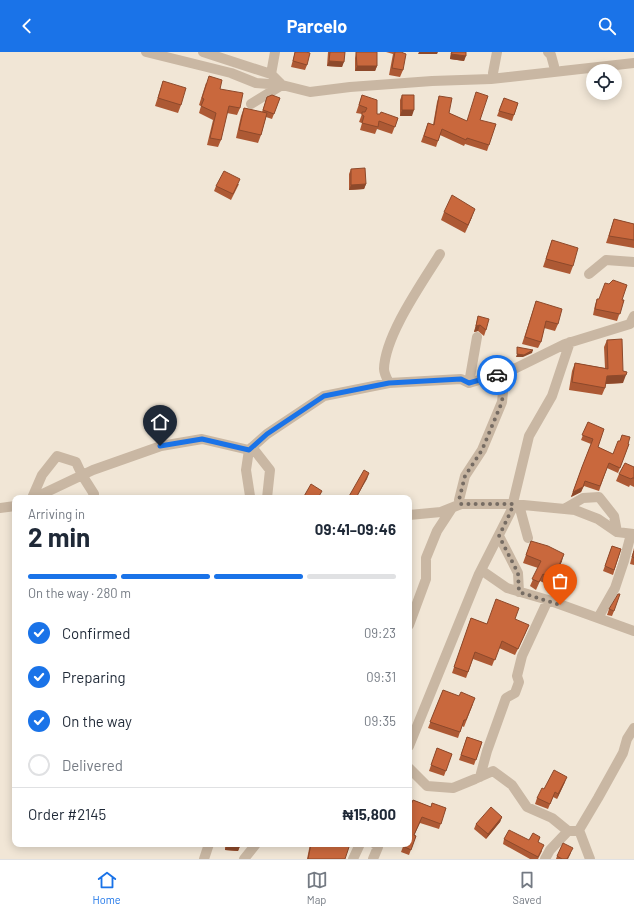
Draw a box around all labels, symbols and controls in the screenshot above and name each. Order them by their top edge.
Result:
icon: back [16,15,38,37]
text: Parcelo [287,15,347,37]
icon: search [596,15,618,37]
map controls [586,64,622,100]
button: locate [586,64,622,100]
courier [477,355,517,395]
icon: car [486,364,508,386]
pin [143,405,177,446]
icon: home [149,411,171,433]
text: Arriving in [28,506,85,522]
text: 09:41–09:46 [315,520,396,538]
text: 2 min [28,521,90,552]
pin [543,564,577,605]
icon: bag [549,570,571,592]
text: On the way · 280 m [28,585,131,601]
icon: check [28,622,50,644]
text: Confirmed [62,624,130,642]
text: 09:23 [364,625,396,641]
icon: check [28,666,50,688]
text: Preparing [62,668,126,686]
text: 09:31 [366,669,396,685]
icon: check [28,710,50,732]
text: On the way [62,712,132,730]
text: 09:35 [364,713,396,729]
text: Delivered [62,756,123,774]
text: Order #2145 [28,805,106,823]
text: ₦15,800 [343,805,396,823]
tab: Home [93,869,121,906]
tab: Map [306,869,328,906]
tab: Saved [513,869,541,906]

